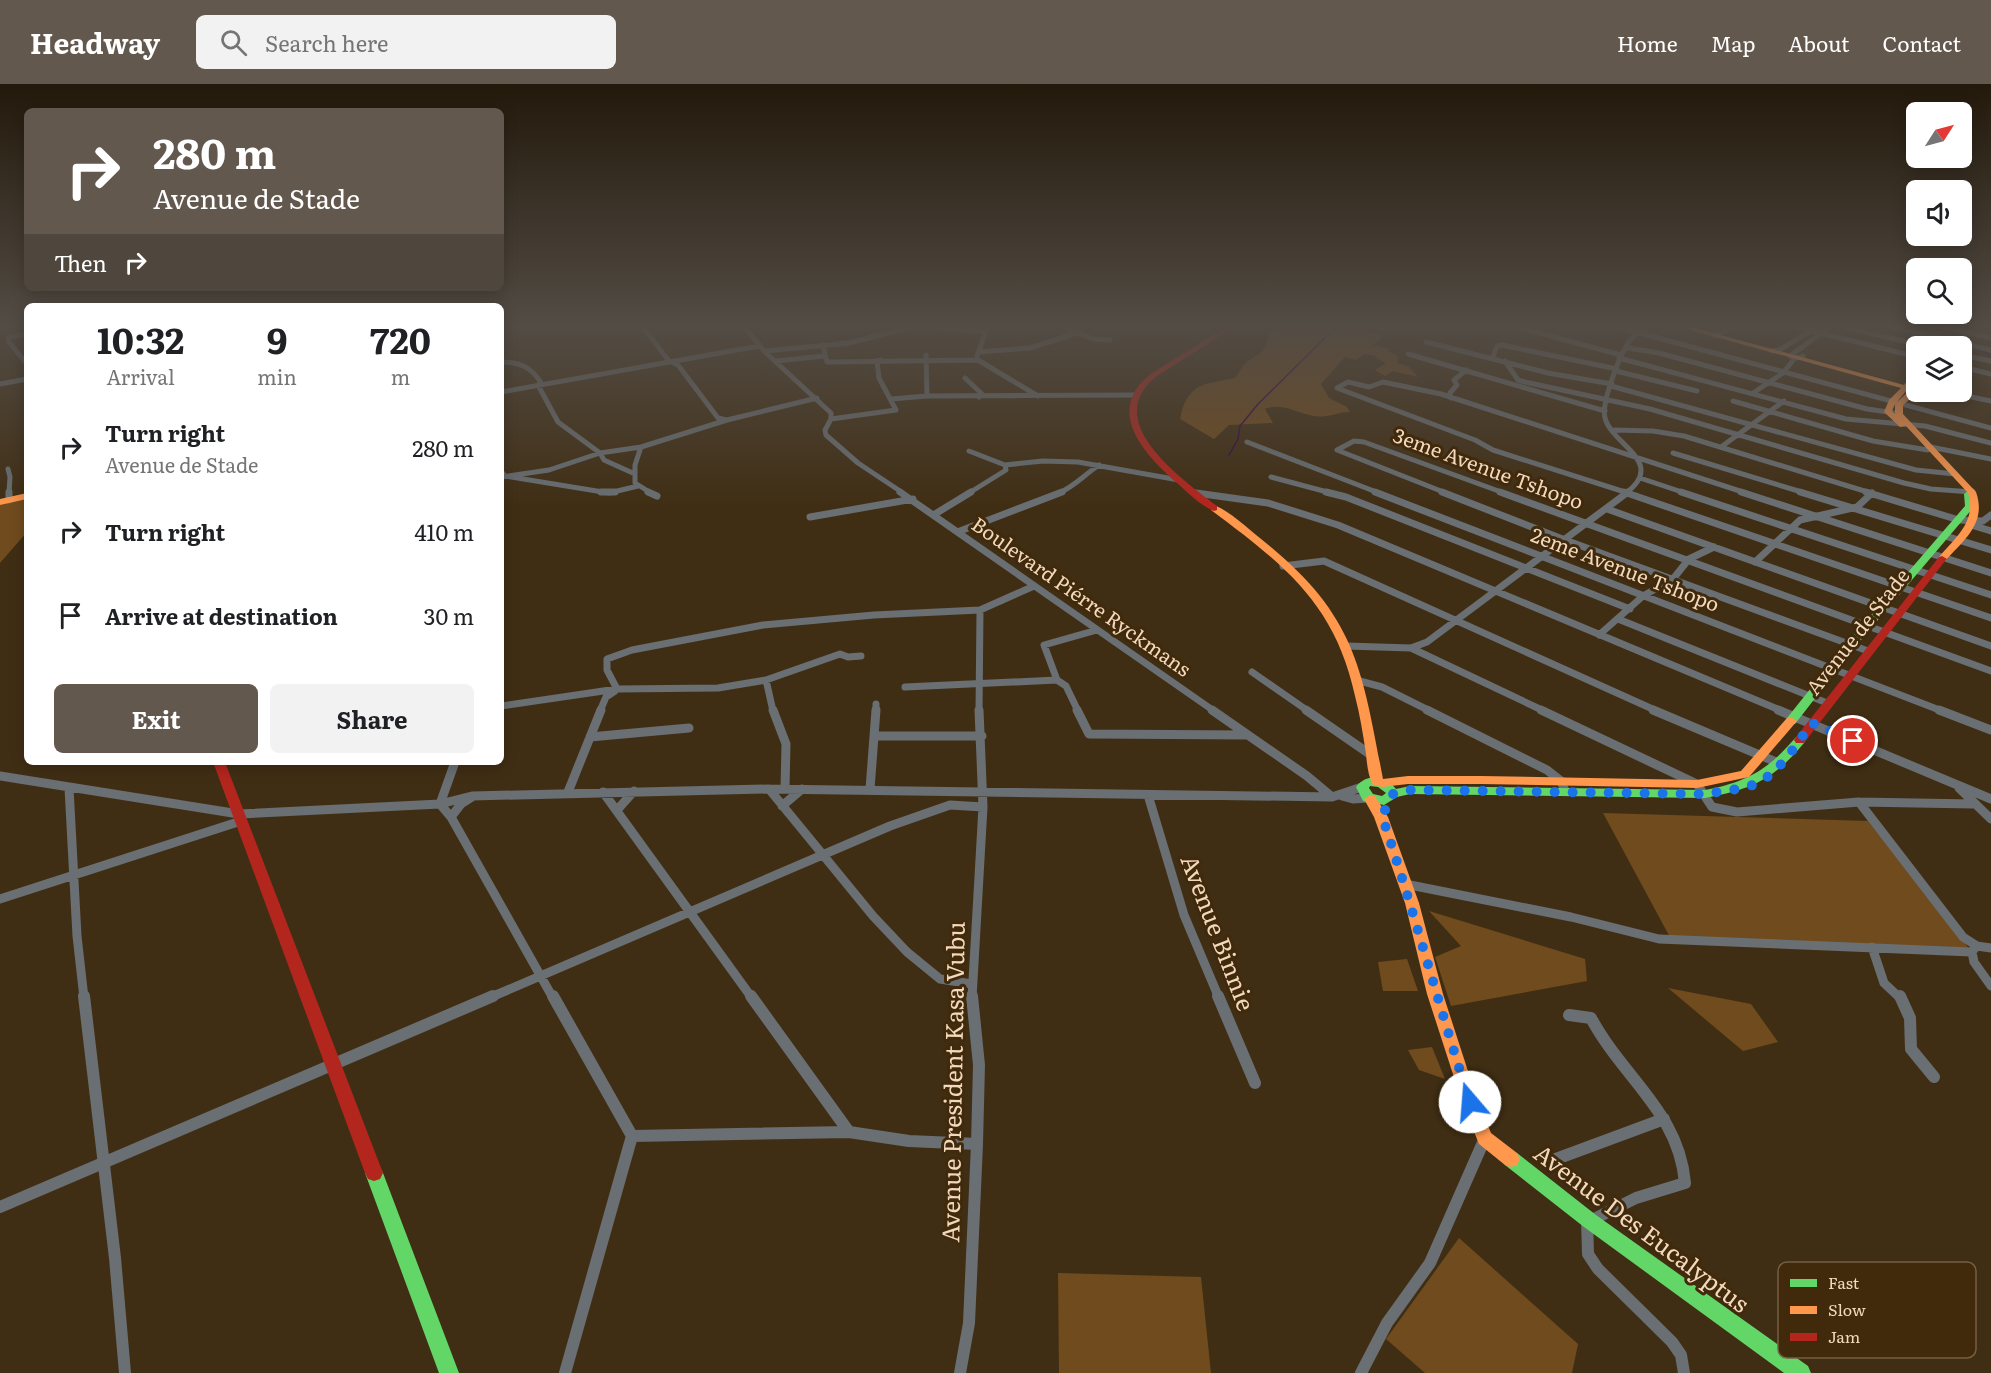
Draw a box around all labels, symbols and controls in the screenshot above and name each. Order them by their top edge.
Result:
search box [196,15,616,69]
text: Headway [30,21,160,63]
icon: search [217,26,250,59]
text: Search here [265,26,388,59]
text: Home [1617,27,1678,58]
text: Map [1711,27,1755,58]
text: About [1788,27,1850,58]
text: Contact [1883,27,1961,58]
north arrow [1906,102,1972,168]
map controls [1906,102,1972,402]
text: 280 m [153,120,276,182]
icon: right [54,132,132,210]
text: Avenue de Stade [153,177,360,217]
button: sound [1906,180,1972,246]
text: Then [54,246,107,279]
icon: right [119,246,152,279]
button: search [1906,258,1972,324]
text: 10:32 [97,312,184,365]
text: 9 [267,312,287,365]
text: 720 [370,312,431,365]
button: layers [1906,336,1972,402]
text: Arrival [107,361,175,391]
text: min [257,361,297,391]
text: m [391,361,410,391]
text: Turn right [105,416,225,449]
street label: 3eme Avenue Tshopo [1389,419,1588,515]
icon: right [54,431,87,464]
text: 280 m [412,431,474,464]
text: Avenue de Stade [105,449,258,479]
street label: Boulevard Piérre Ryckmans [966,508,1198,683]
icon: right [54,515,87,548]
text: Turn right [105,515,225,548]
text: 410 m [414,515,474,548]
street label: 2eme Avenue Tshopo [1527,518,1724,618]
street label: Avenue de Stade [1797,561,1915,700]
icon: arrive [54,599,87,632]
text: Arrive at destination [105,599,338,632]
text: 30 m [424,599,474,632]
button: Exit [54,684,258,753]
button: Share [270,684,474,753]
pin [1827,715,1878,766]
icon: arrive [1836,724,1869,757]
street label: Avenue Binnie [1173,849,1265,1015]
street label: Avenue President Kasa Vubu [931,921,972,1243]
position arrow [1438,1070,1502,1134]
street label: Avenue Des Eucalyptus [1528,1134,1758,1320]
legend [1778,1262,1976,1358]
text: Fast [1828,1270,1860,1294]
text: Slow [1828,1297,1866,1321]
text: Jam [1828,1324,1861,1348]

